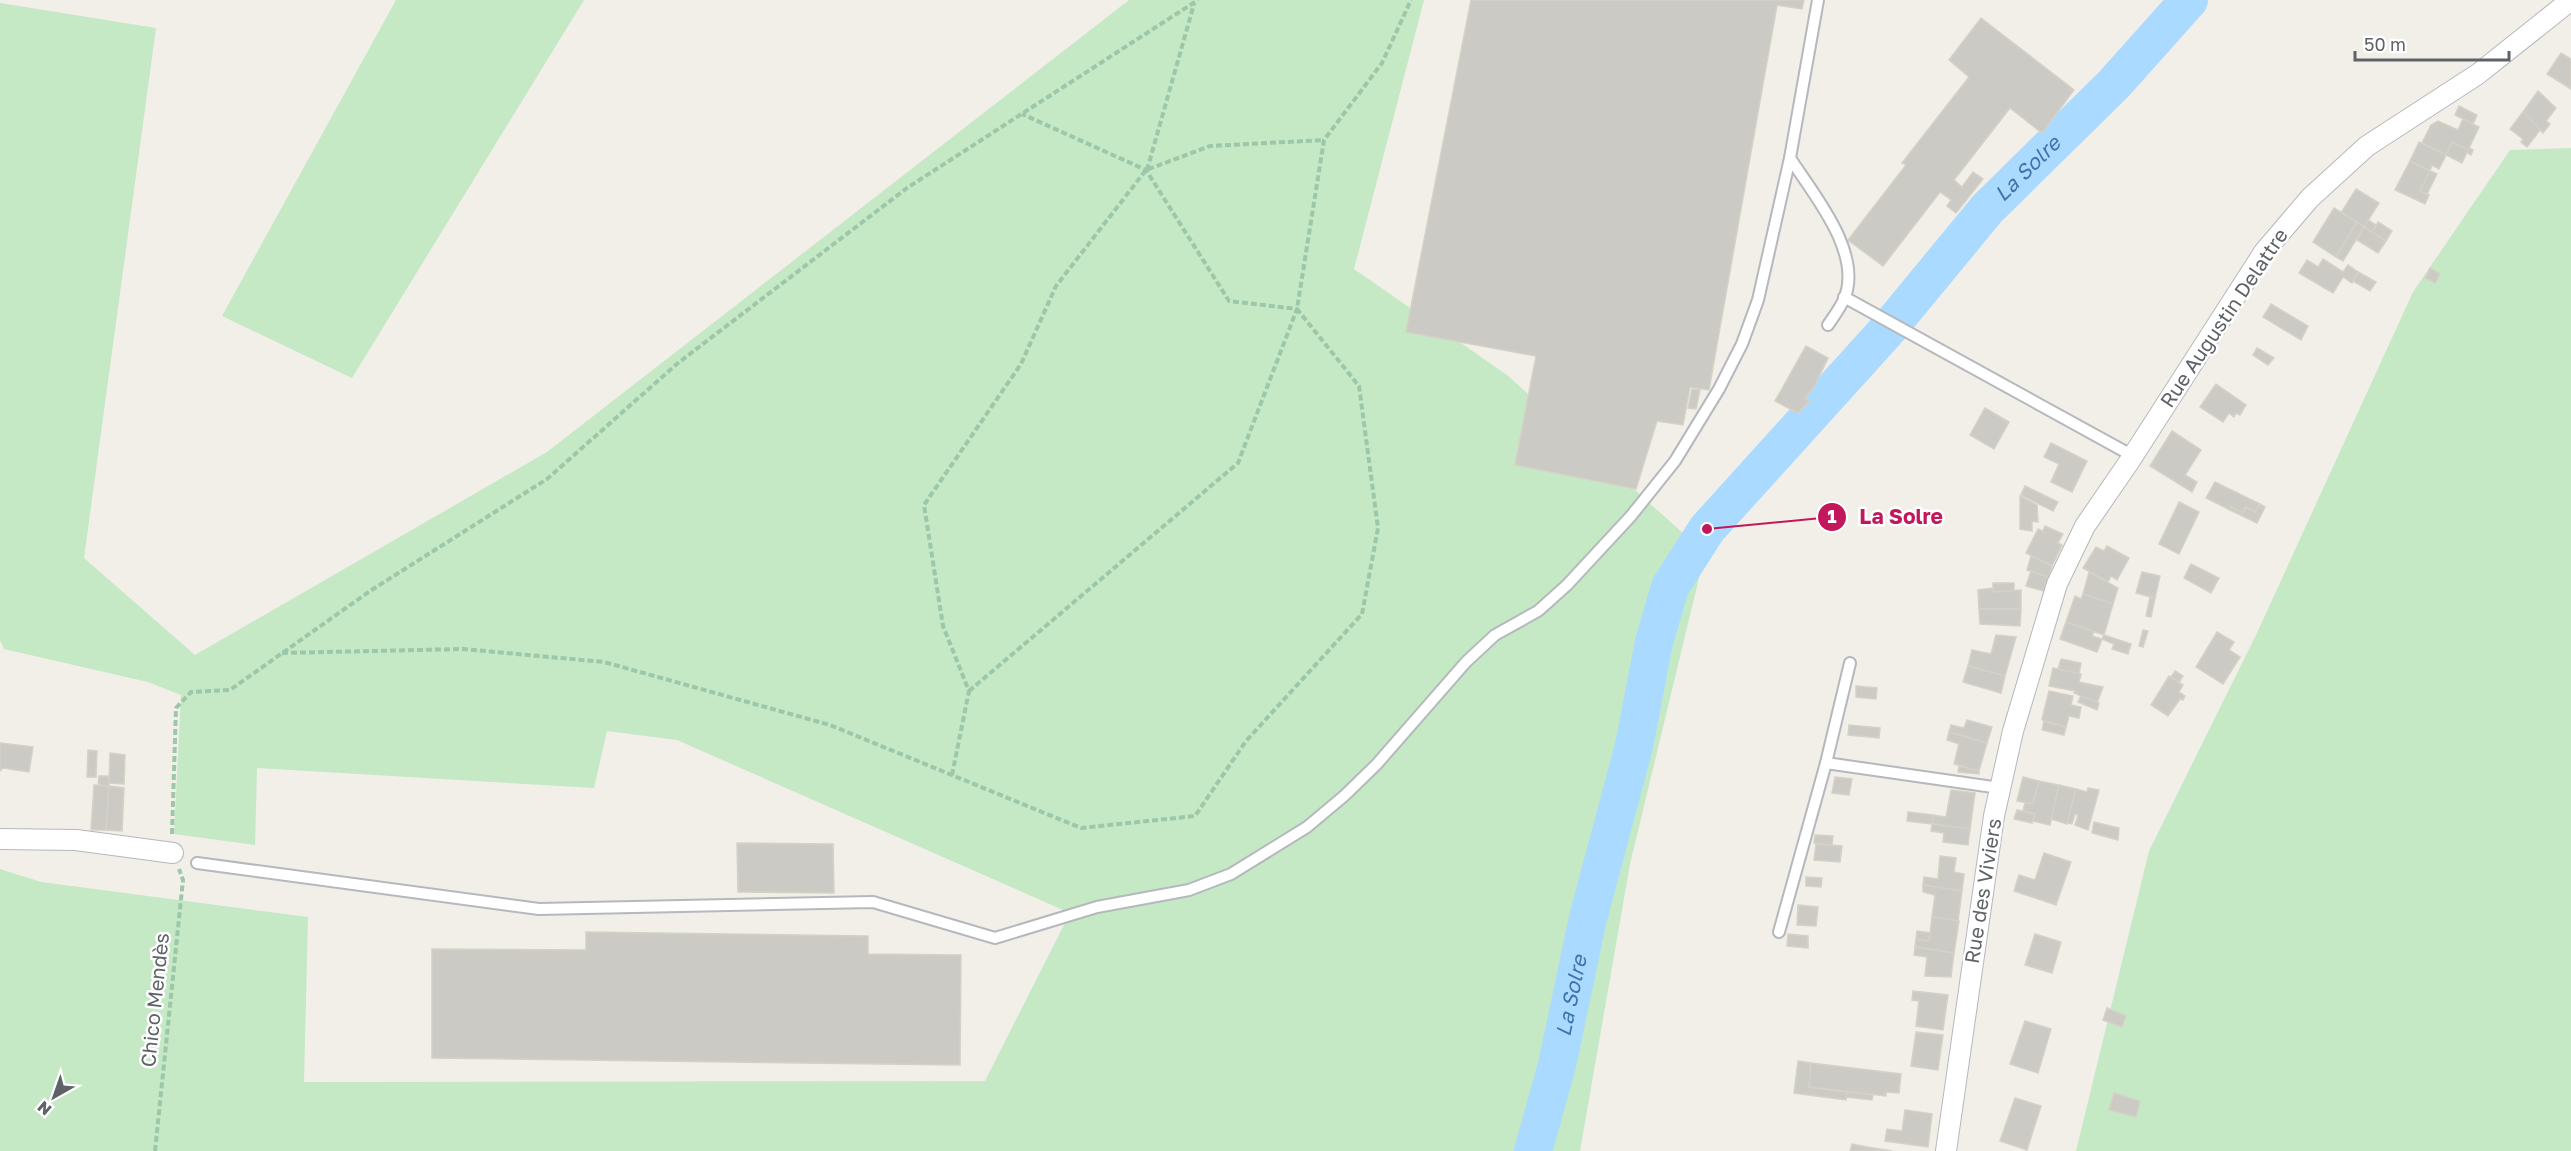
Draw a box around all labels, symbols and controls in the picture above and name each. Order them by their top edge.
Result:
scale bar [2355,24,2510,62]
text: 50 m [2364,33,2406,55]
water label: La Solre [1989,129,2067,206]
street label: Rue Augustin Delattre [2154,223,2292,412]
callout: La Solre [1817,497,1955,536]
text: La Solre [1859,503,1943,529]
text: 1 [1827,505,1837,527]
street label: Rue des Viviers [1959,817,2005,965]
street label: Chico Mendès [135,932,173,1068]
water label: La Solre [1549,951,1592,1039]
north arrow [24,1067,84,1127]
text: N [33,1097,55,1120]

